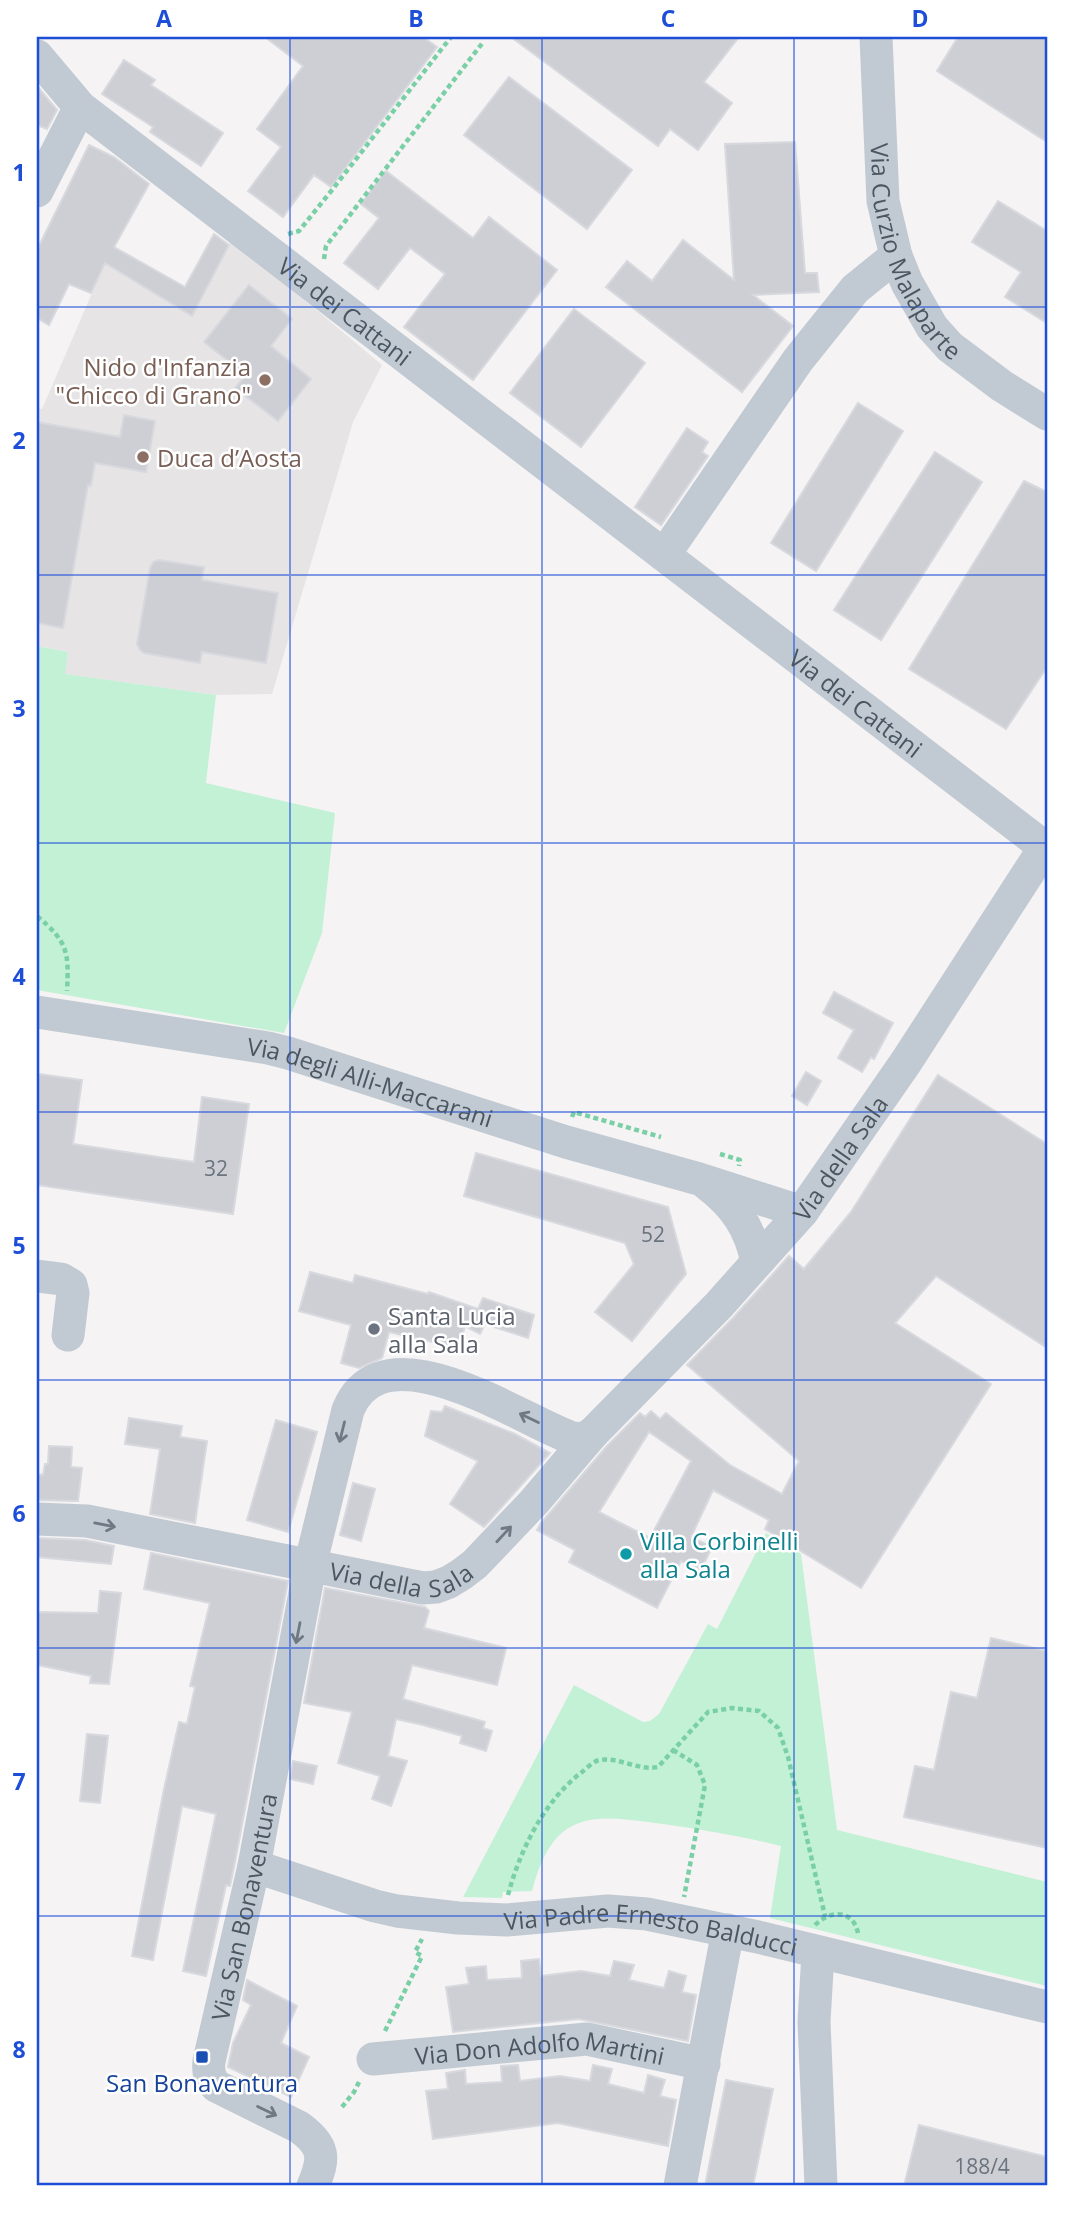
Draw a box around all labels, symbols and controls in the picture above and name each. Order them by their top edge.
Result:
text: A [156,2,172,34]
text: B [408,2,424,34]
text: C [661,2,675,34]
text: D [911,2,929,34]
street label: Via Curzio Malaparte [864,142,968,367]
text: 1 [12,156,26,188]
street label: Via dei Cattani [272,249,419,372]
place label: Nido d'Infanzia "Chicco di Grano" [56,350,251,411]
marker: Nido d'Infanzia "Chicco di Grano" [257,372,273,388]
text: 2 [12,424,26,456]
place label: Duca d’Aosta [157,441,302,474]
marker: Duca d’Aosta [135,449,151,465]
street label: Via dei Cattani [783,641,930,764]
text: 3 [12,692,26,724]
text: 4 [12,960,26,992]
street label: Via degli Alli-Maccarani [245,1029,497,1134]
street label: Via della Sala [785,1088,895,1227]
house number: 32 [204,1154,228,1182]
house number: 52 [641,1220,665,1248]
text: 5 [12,1229,26,1261]
place label: Santa Lucia alla Sala [388,1299,515,1360]
marker: Santa Lucia alla Sala [366,1321,382,1337]
one-way arrow [519,1410,540,1424]
one-way arrow [335,1420,348,1443]
text: 6 [12,1497,26,1529]
one-way arrow [93,1519,116,1532]
place label: Villa Corbinelli alla Sala [640,1524,799,1585]
one-way arrow [495,1526,512,1543]
marker: Villa Corbinelli alla Sala [618,1546,634,1562]
street label: Via della Sala [327,1553,479,1605]
one-way arrow [290,1621,304,1644]
text: 7 [12,1765,26,1797]
street label: Via San Bonaventura [202,1790,284,2024]
street label: Via Padre Ernesto Balducci [502,1894,801,1963]
street label: Via Don Adolfo Martini [413,2023,668,2072]
text: 8 [12,2033,26,2065]
marker: San Bonaventura [194,2049,210,2065]
place label: San Bonaventura [106,2066,298,2099]
one-way arrow [256,2105,277,2119]
house number: 188/4 [954,2152,1010,2180]

